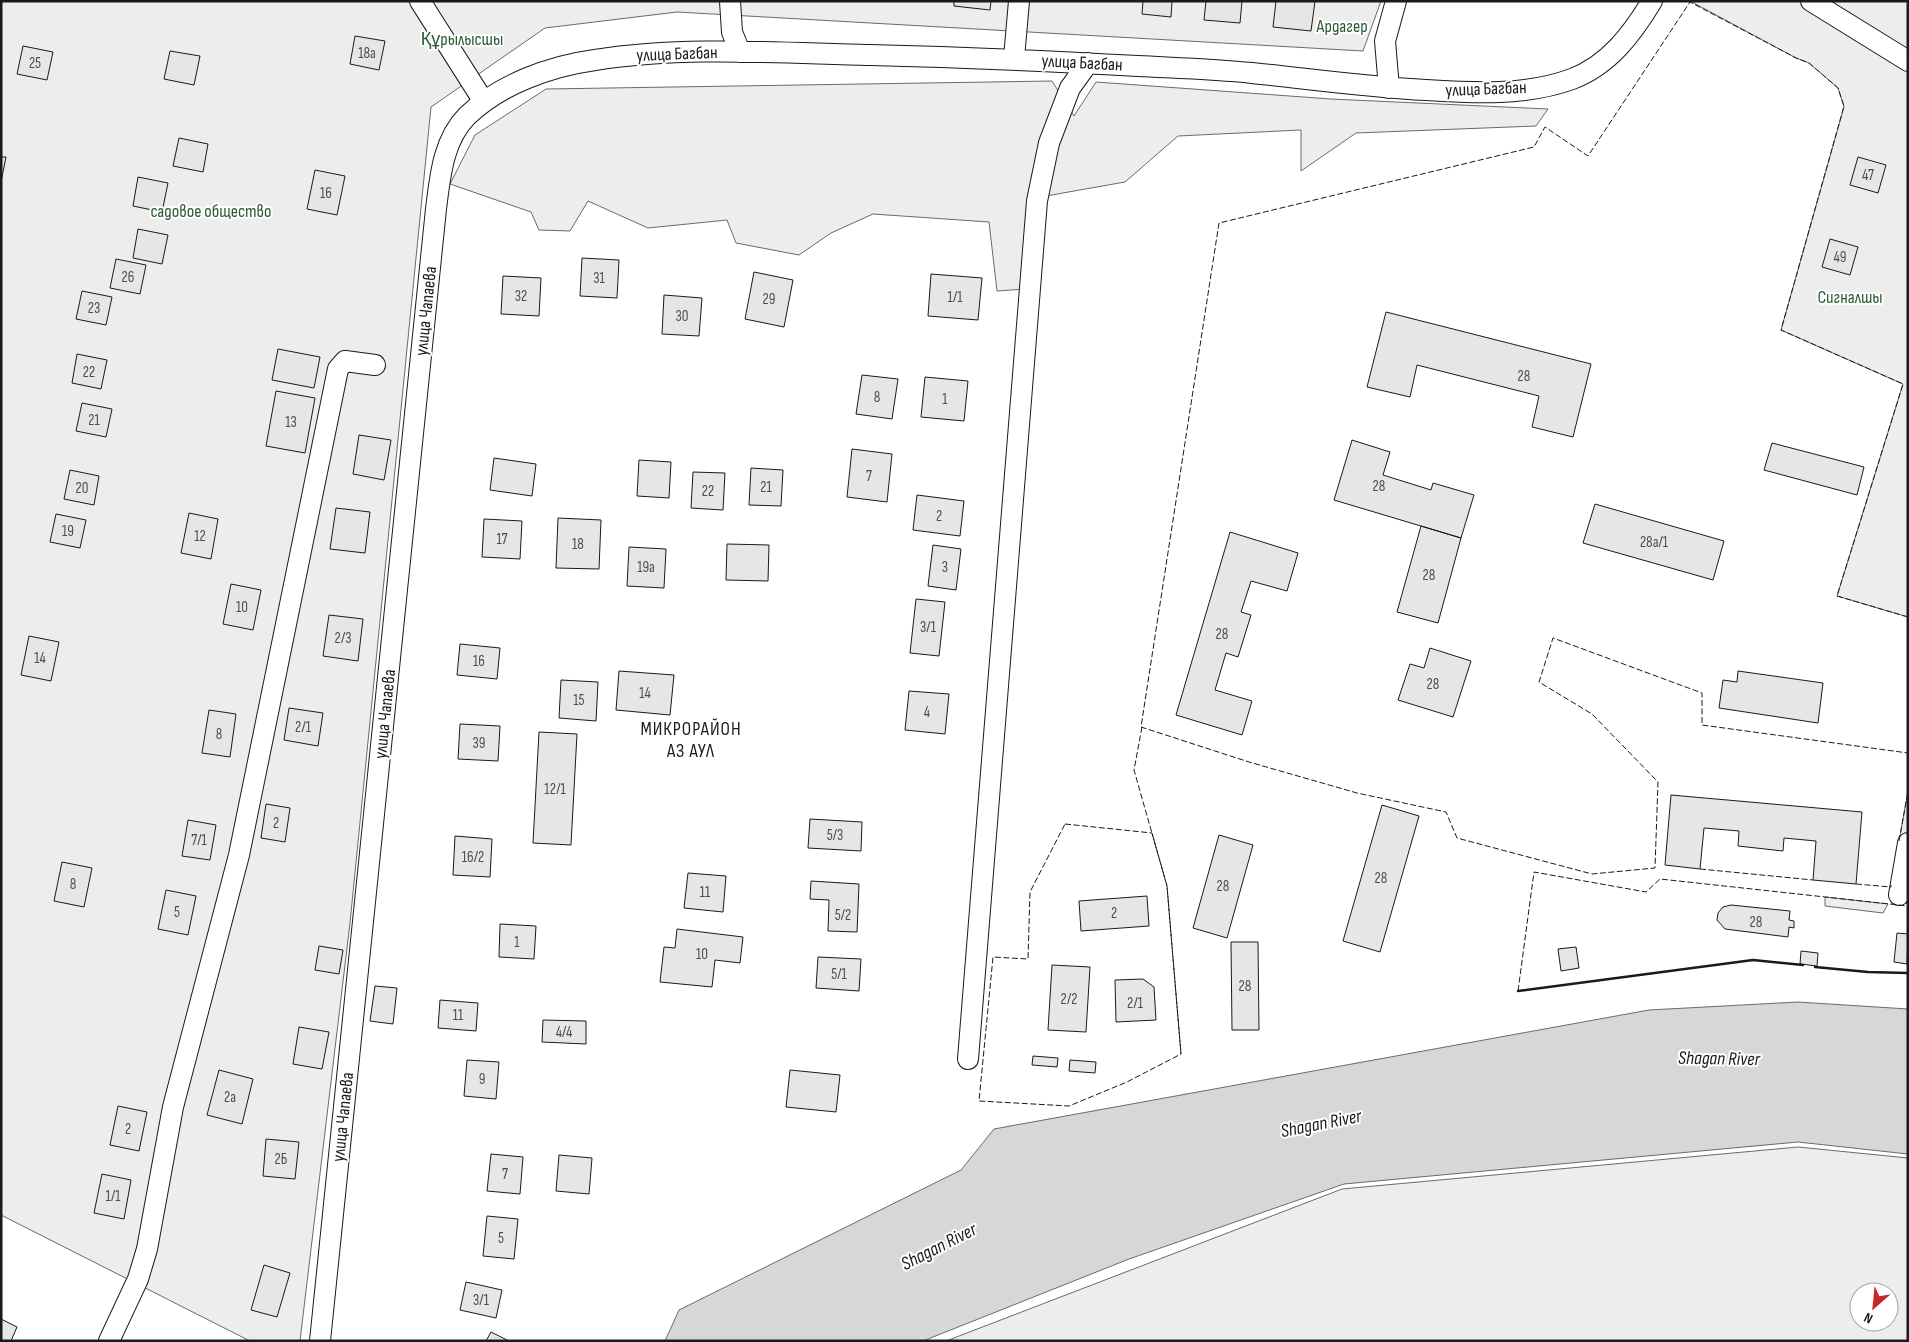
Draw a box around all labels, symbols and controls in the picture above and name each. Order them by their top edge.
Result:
park label: Ардагер [1315,16,1368,37]
park label: Құрылысшы [421,29,503,50]
street label: улица Багбан [636,42,718,66]
house number: 18а [358,44,376,63]
street label: улица Багбан [1041,50,1123,76]
house number: 25 [29,54,41,73]
street label: улица Багбан [1445,77,1527,101]
house number: 47 [1862,166,1874,185]
house number: 16 [320,184,332,203]
park label: садовое общество [150,201,272,222]
house number: 49 [1834,248,1846,267]
street label: улица Чапаева [411,265,441,357]
house number: 26 [122,268,134,287]
house number: 31 [593,269,606,288]
house number: 32 [515,287,527,306]
park label: Сигналшы [1817,287,1883,308]
house number: 1/1 [947,288,963,307]
house number: 29 [763,290,775,309]
house number: 23 [88,299,100,318]
house number: 30 [676,307,688,326]
house number: 22 [83,363,95,382]
house number: 28 [1518,367,1530,386]
house number: 8 [874,388,880,407]
house number: 1 [942,390,948,409]
house number: 21 [88,411,100,430]
house number: 13 [285,413,297,432]
house number: 7 [866,467,872,486]
house number: 28 [1373,477,1385,496]
house number: 21 [760,478,772,497]
house number: 20 [76,479,88,498]
house number: 22 [702,482,714,501]
house number: 2 [936,507,942,526]
house number: 19 [62,522,74,541]
house number: 12 [194,527,206,546]
house number: 17 [496,530,508,549]
house number: 28а/1 [1640,533,1669,552]
house number: 18 [572,535,584,554]
house number: 19а [637,558,655,577]
house number: 3 [942,558,948,577]
house number: 28 [1423,566,1435,585]
house number: 10 [236,598,248,617]
house number: 3/1 [920,618,937,637]
house number: 28 [1216,625,1228,644]
house number: 2/3 [334,629,352,648]
house number: 14 [34,649,46,668]
house number: 16 [473,652,485,671]
street label: улица Чапаева [370,668,400,760]
house number: 28 [1427,675,1439,694]
house number: 14 [639,684,651,703]
house number: 15 [573,691,585,710]
house number: 4 [924,703,930,722]
house number: 2/1 [295,718,312,737]
district label: МИКРОРАЙОН АЗ АУЛ [640,718,742,763]
house number: 8 [216,725,222,744]
house number: 39 [473,734,485,753]
house number: 12/1 [544,780,567,799]
house number: 2 [273,814,279,833]
house number: 5/3 [827,826,843,845]
house number: 7/1 [191,831,208,850]
house number: 16/2 [462,848,484,867]
house number: 28 [1375,869,1387,888]
house number: 8 [70,875,76,894]
house number: 28 [1217,877,1229,896]
house number: 11 [700,883,711,902]
house number: 5 [174,903,180,922]
house number: 2 [1111,904,1117,923]
house number: 5/2 [835,906,851,925]
house number: 28 [1750,913,1762,932]
house number: 1 [514,933,520,952]
house number: 10 [696,945,708,964]
house number: 5/1 [831,965,848,984]
house number: 28 [1239,977,1251,996]
house number: 2/2 [1060,990,1078,1009]
house number: 2/1 [1127,994,1144,1013]
house number: 11 [453,1006,464,1025]
house number: 4/4 [556,1023,572,1042]
water label: Shagan River [1678,1047,1761,1071]
house number: 9 [479,1070,485,1089]
street label: улица Чапаева [328,1071,358,1163]
house number: 2а [224,1088,236,1107]
water label: Shagan River [1279,1105,1364,1143]
house number: 2 [125,1120,131,1139]
house number: 2Б [275,1150,288,1169]
house number: 7 [502,1165,508,1184]
house number: 1/1 [105,1187,121,1206]
water label: Shagan River [897,1218,981,1276]
house number: 5 [498,1229,504,1248]
north arrow [1849,1282,1899,1332]
house number: 3/1 [473,1291,490,1310]
text: N [1861,1309,1876,1327]

